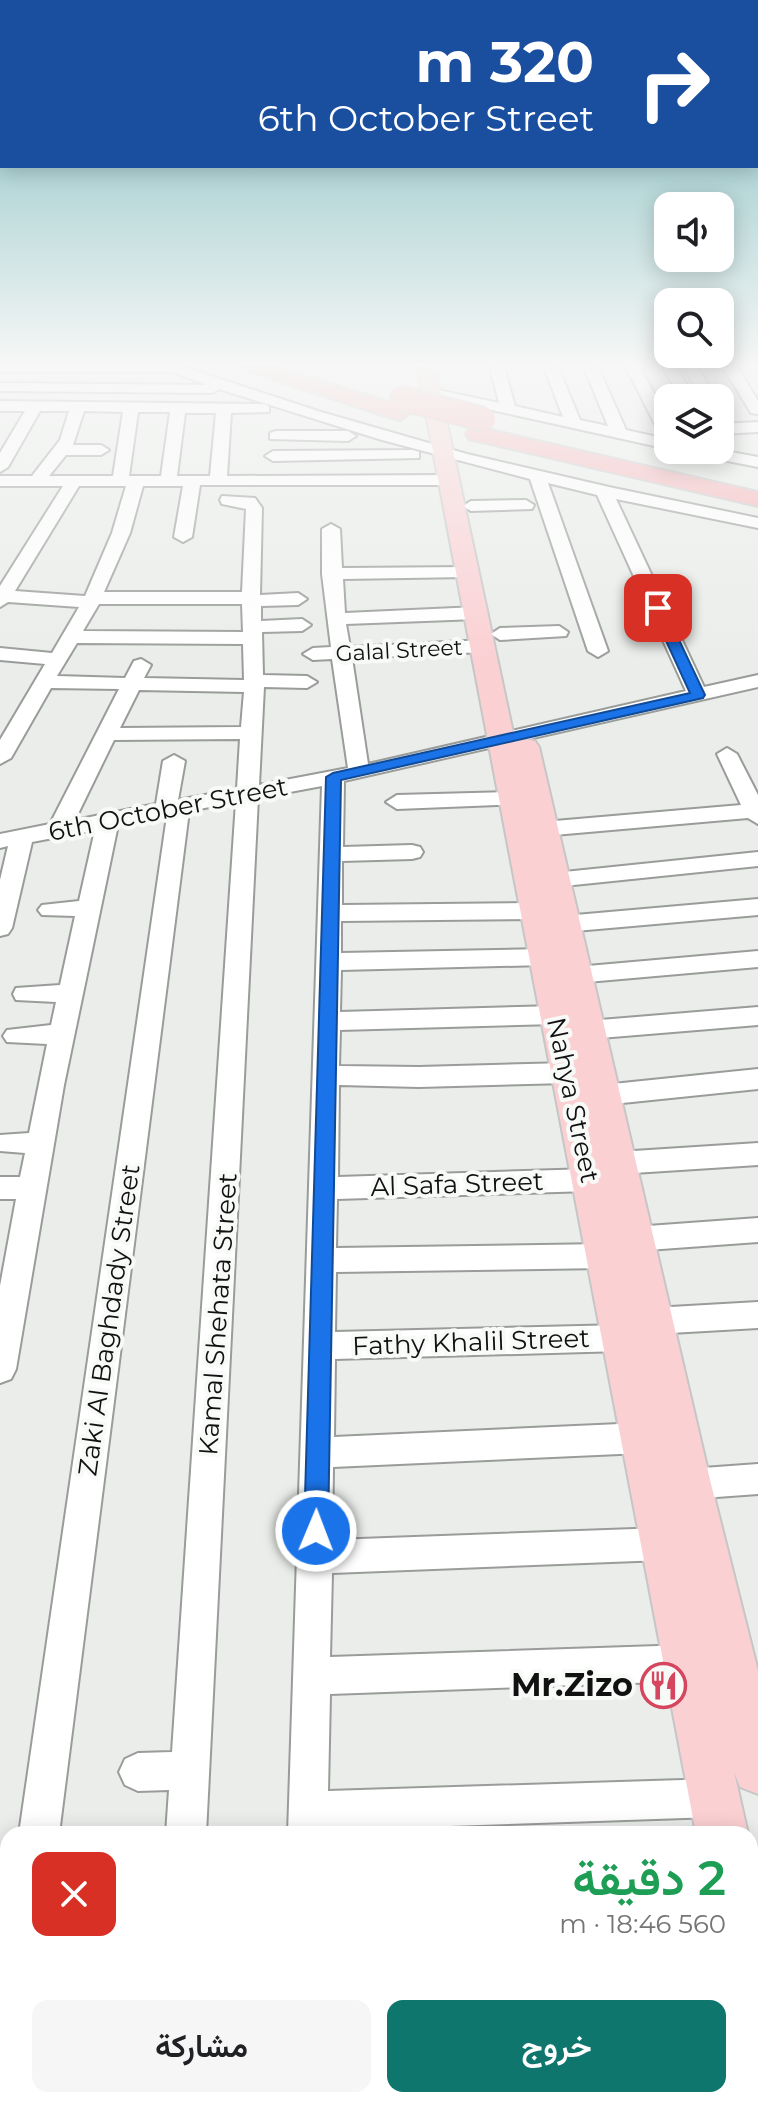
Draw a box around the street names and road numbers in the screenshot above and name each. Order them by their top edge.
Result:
street label: Galal Street [335,634,463,667]
street label: 6th October Street [46,770,290,848]
street label: Nahya Street [540,1015,606,1185]
street label: Zaki Al Baghdady Street [71,1162,147,1478]
street label: Al Safa Street [370,1165,544,1203]
street label: Kamal Shehata Street [192,1172,244,1456]
street label: Fathy Khalil Street [352,1322,590,1362]

